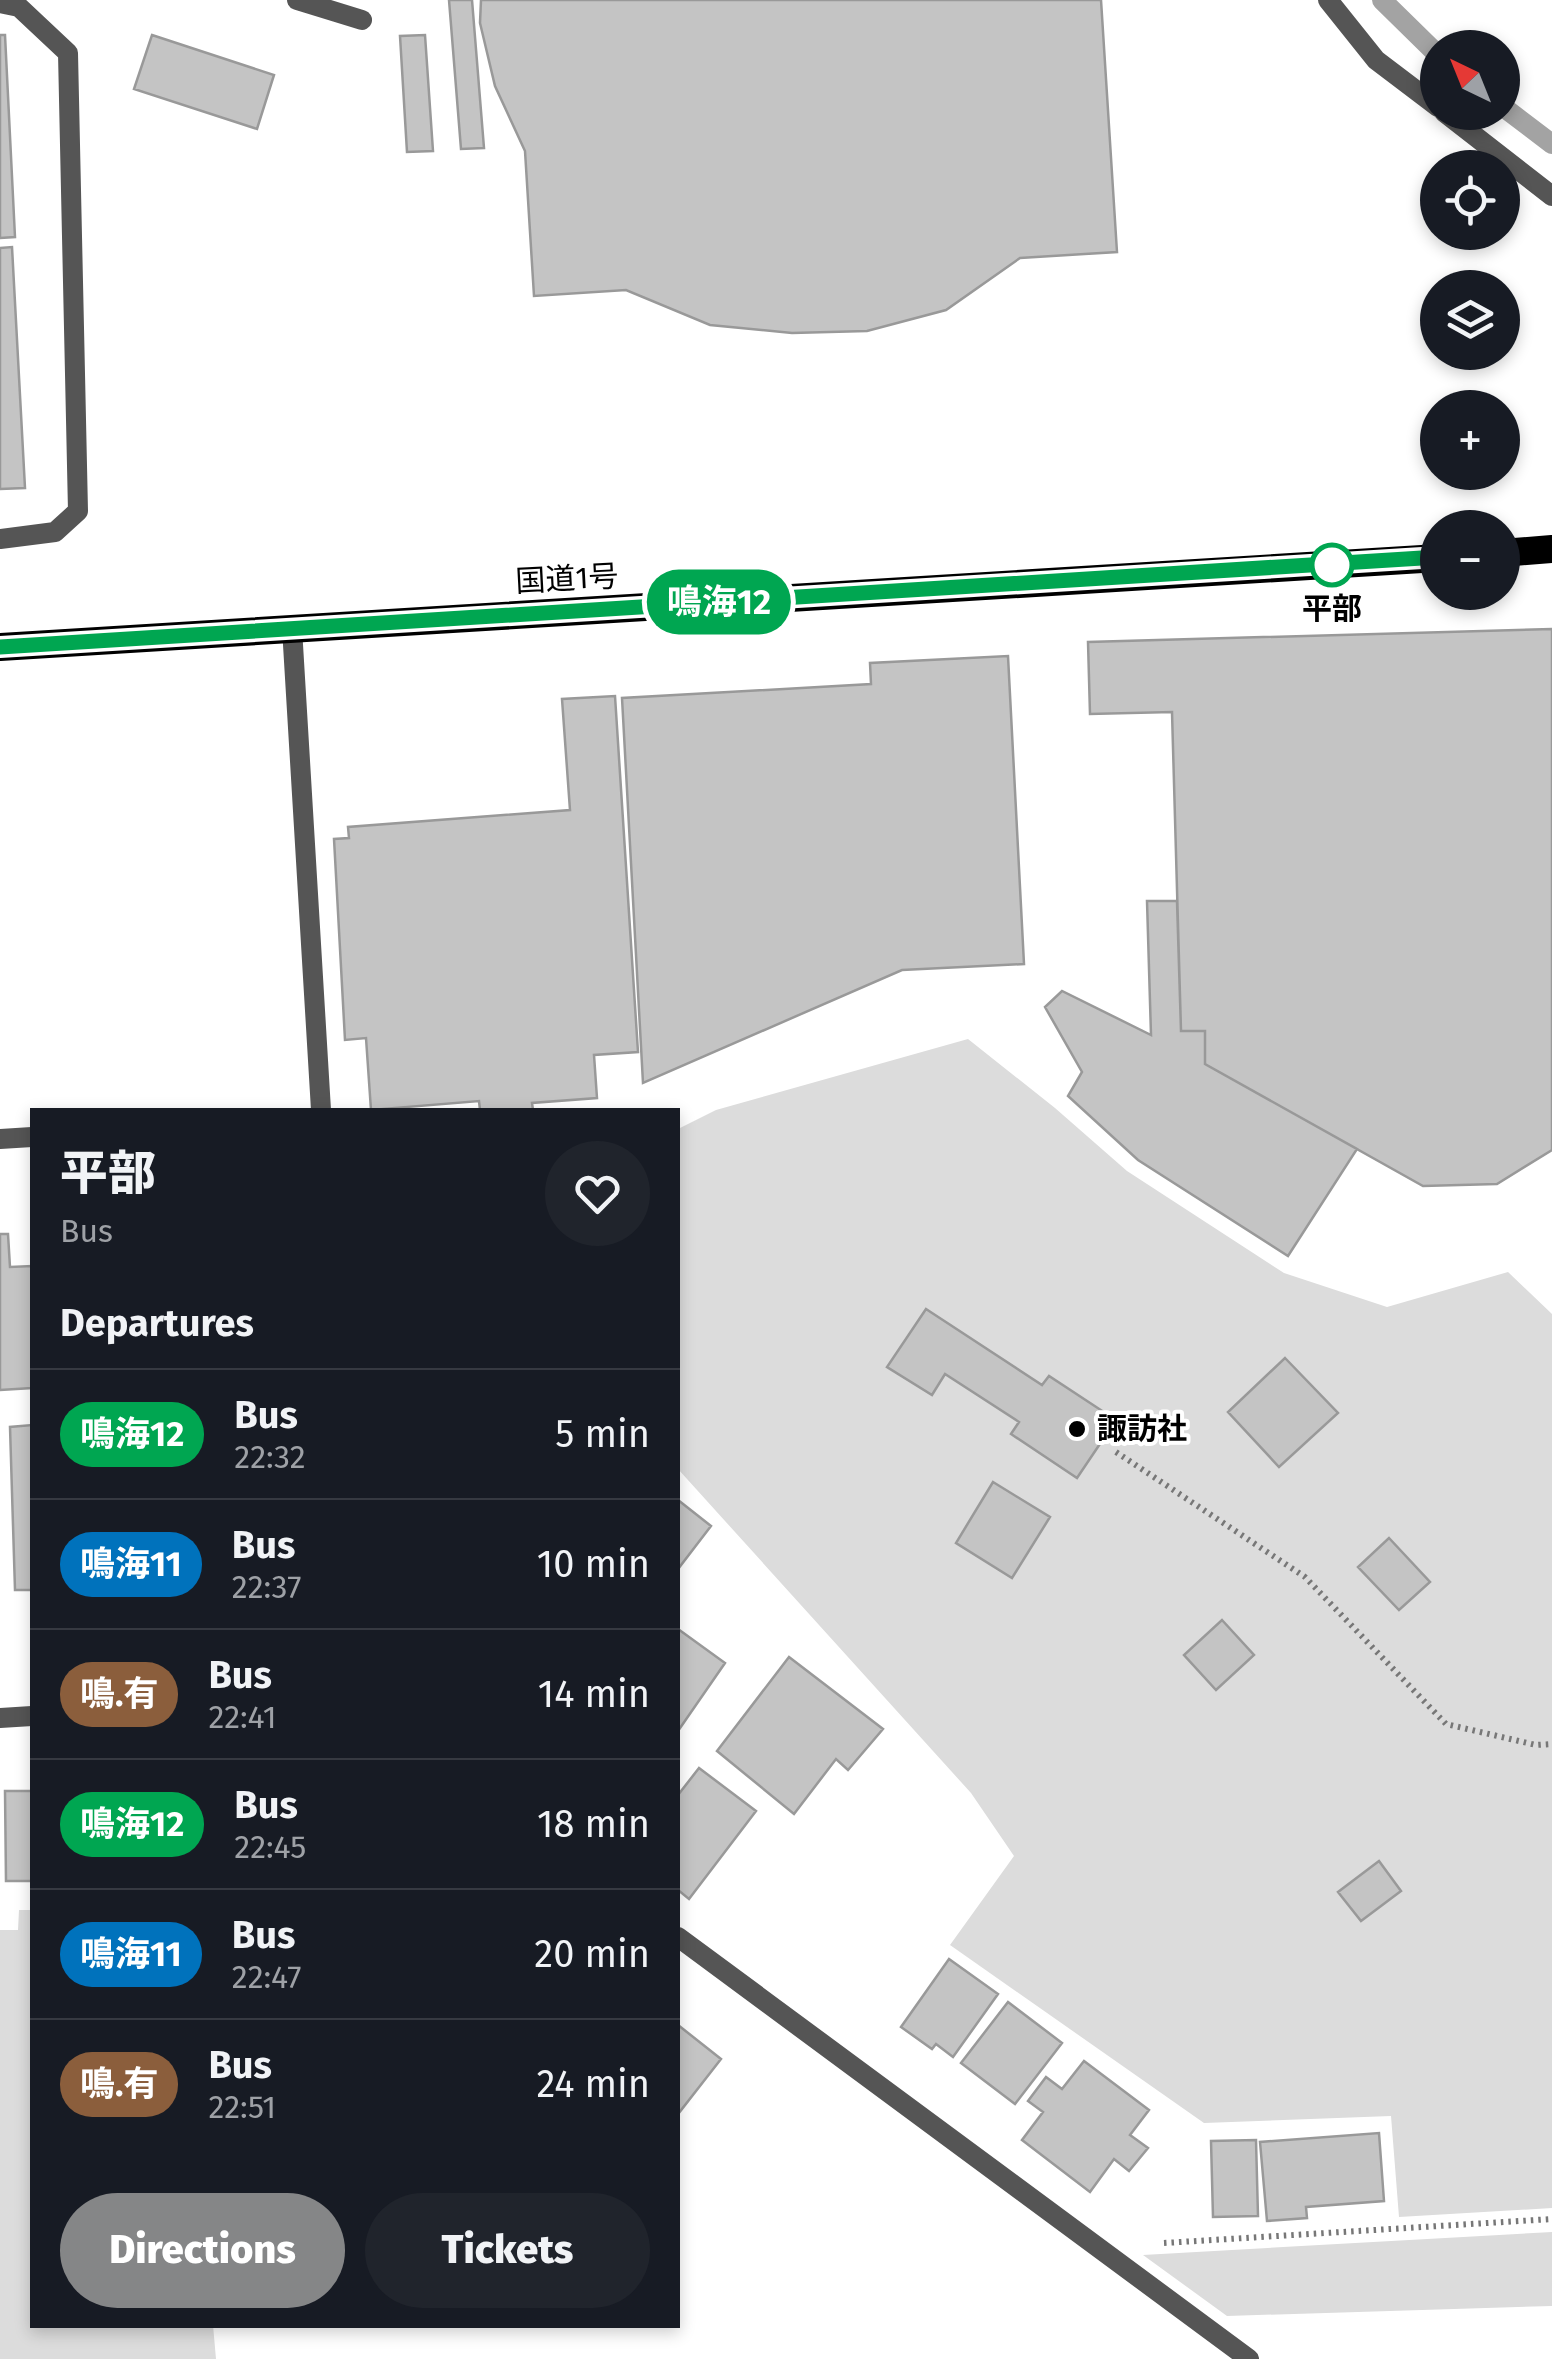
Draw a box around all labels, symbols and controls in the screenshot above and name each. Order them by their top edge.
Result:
north arrow [1420,30,1520,130]
map controls [1420,30,1520,610]
button: locate [1420,150,1520,250]
button: layers [1420,270,1520,370]
button: + [1420,390,1520,490]
button: − [1420,510,1520,610]
marker: 平部 [1311,544,1353,586]
street label: 国道1号 [515,558,619,600]
line badge: 鳴海12 [649,570,789,634]
text: 鳴海12 [667,581,771,623]
place label: 平部 [1302,591,1362,627]
button: heart [545,1141,650,1246]
text: 平部 [60,1145,156,1203]
text: Bus [60,1212,113,1250]
text: Departures [60,1300,254,1346]
text: Bus [234,1392,298,1438]
text: 5 min [555,1411,650,1457]
place label: 諏訪社 [1097,1411,1187,1447]
text: 鳴海12 [80,1413,184,1455]
marker: 諏訪社 [1066,1418,1088,1440]
text: 22:32 [234,1438,305,1476]
text: Bus [232,1522,295,1568]
text: 10 min [537,1541,650,1587]
text: 鳴海11 [80,1543,182,1585]
text: 22:37 [232,1568,302,1606]
text: Bus [208,1652,272,1698]
text: 14 min [538,1671,650,1717]
text: 鳴.有 [80,1673,158,1715]
text: 22:41 [208,1698,277,1736]
text: Bus [234,1782,298,1828]
text: 18 min [537,1801,650,1847]
text: 鳴海12 [80,1803,184,1845]
text: 22:45 [234,1828,306,1866]
text: Bus [232,1912,295,1958]
text: 20 min [534,1931,650,1977]
text: 鳴海11 [80,1933,182,1975]
text: 22:47 [232,1958,302,1996]
text: Bus [208,2042,272,2088]
text: 24 min [536,2061,650,2107]
text: 鳴.有 [80,2063,158,2105]
text: 22:51 [208,2088,276,2126]
button: Directions [60,2193,345,2308]
button: Tickets [365,2193,650,2308]

